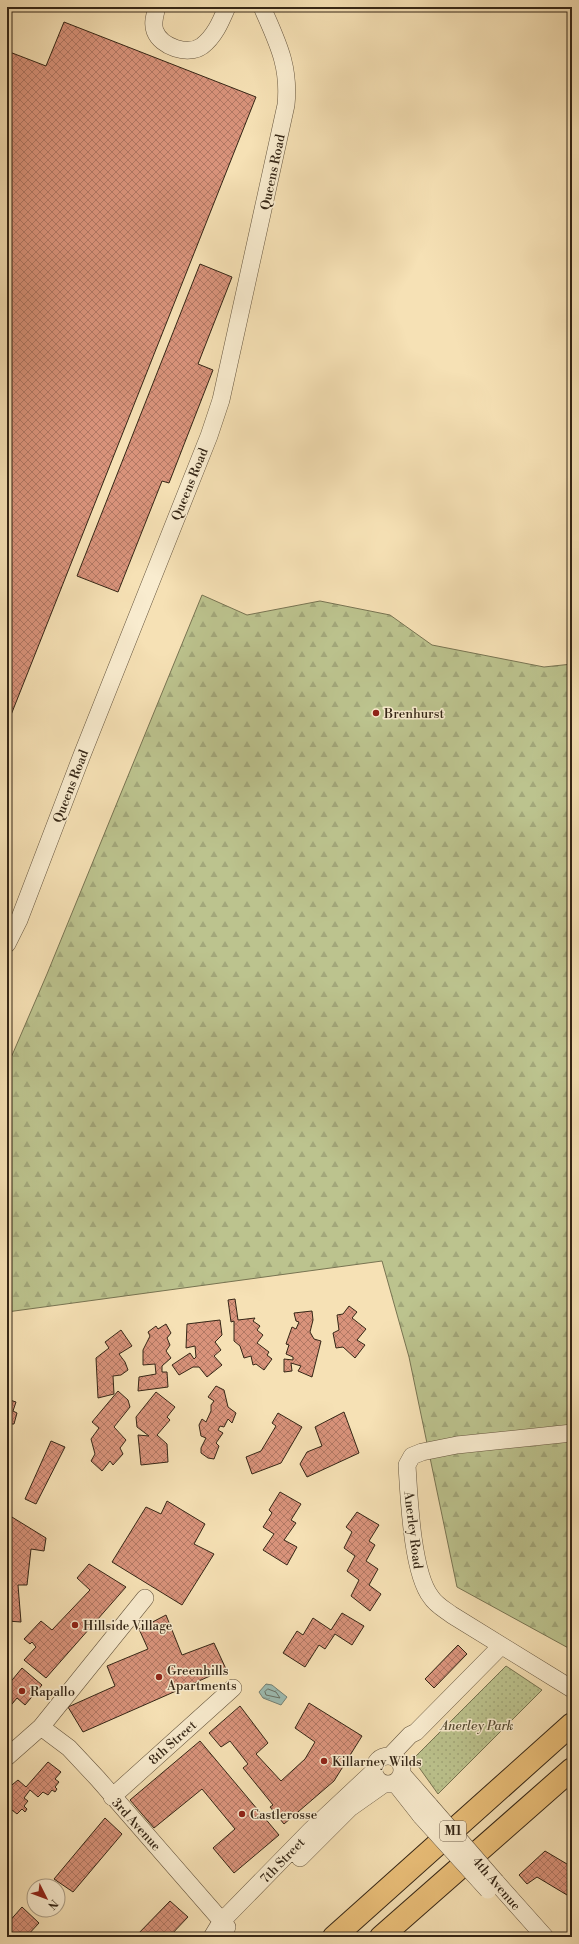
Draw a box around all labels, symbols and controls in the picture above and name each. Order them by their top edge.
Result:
street label: Queens Road [257,132,289,212]
street label: Queens Road [168,445,212,523]
place label: Brenhurst [383,706,445,722]
marker: Brenhurst [371,708,381,718]
street label: Queens Road [50,747,92,825]
street label: Anerley Road [400,1489,426,1570]
place label: Hillside Village [83,1618,173,1634]
marker: Hillside Village [70,1620,80,1630]
place label: Greenhills Apartments [166,1663,237,1694]
marker: Greenhills Apartments [154,1672,164,1682]
place label: Rapallo [30,1684,75,1700]
marker: Rapallo [17,1686,27,1696]
street label: 8th Street [146,1717,200,1768]
park label: Anerley Park [439,1718,514,1734]
place label: Killarney Wilds [332,1754,422,1770]
marker: Killarney Wilds [319,1756,329,1766]
street label: 3rd Avenue [108,1795,164,1855]
place label: Castlerosse [250,1807,318,1823]
marker: Castlerosse [237,1809,247,1819]
road number: M1 [440,1821,466,1841]
street label: 7th Street [257,1834,309,1887]
street label: 4th Avenue [469,1854,524,1914]
north arrow [26,1878,66,1918]
text: N [44,1896,61,1912]

